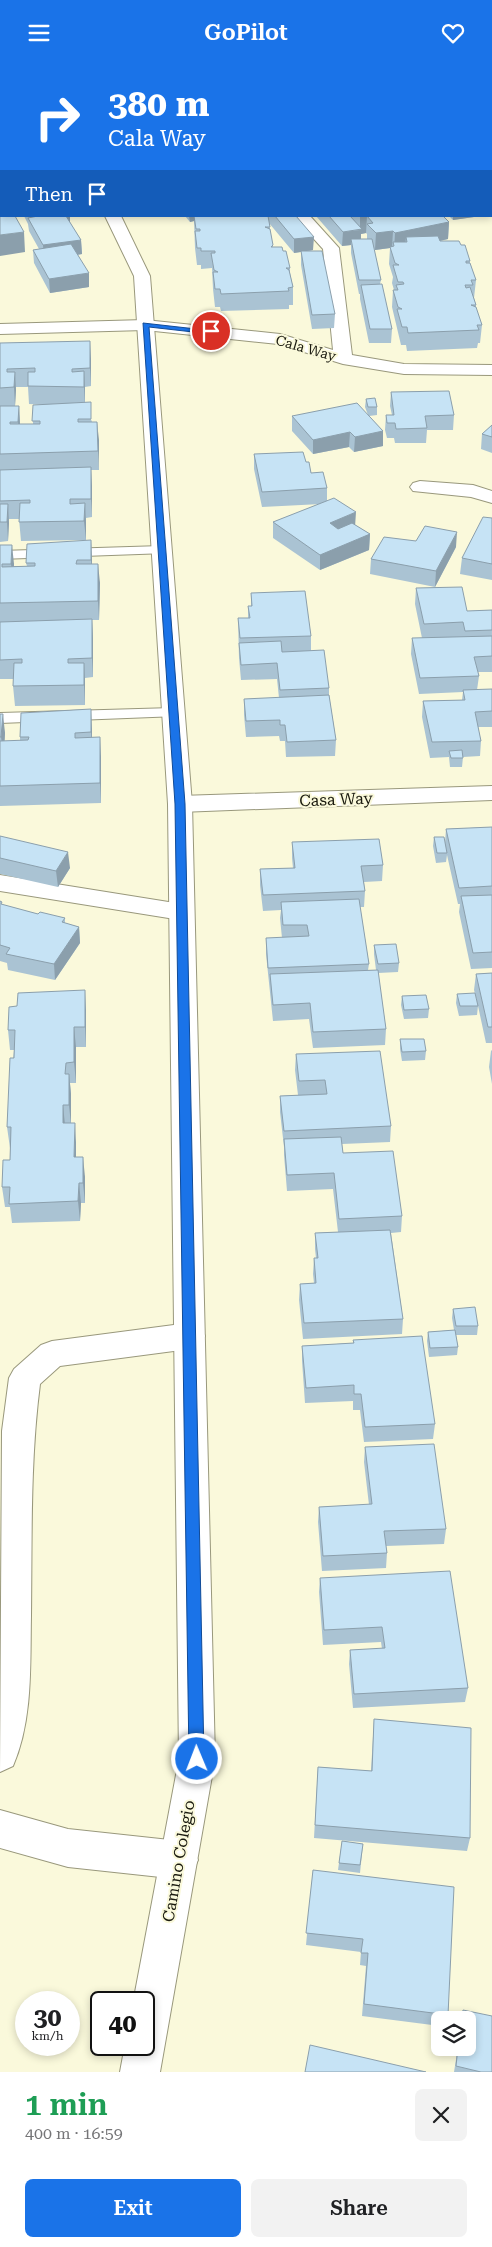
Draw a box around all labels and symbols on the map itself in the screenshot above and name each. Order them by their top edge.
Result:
pin [190,310,232,352]
street label: Cala Way [274,332,339,364]
street label: Casa Way [299,789,374,810]
position arrow [170,1732,222,1784]
street label: Camino Colegio [158,1799,199,1923]
speed limit sign: 40 [90,1991,155,2056]

